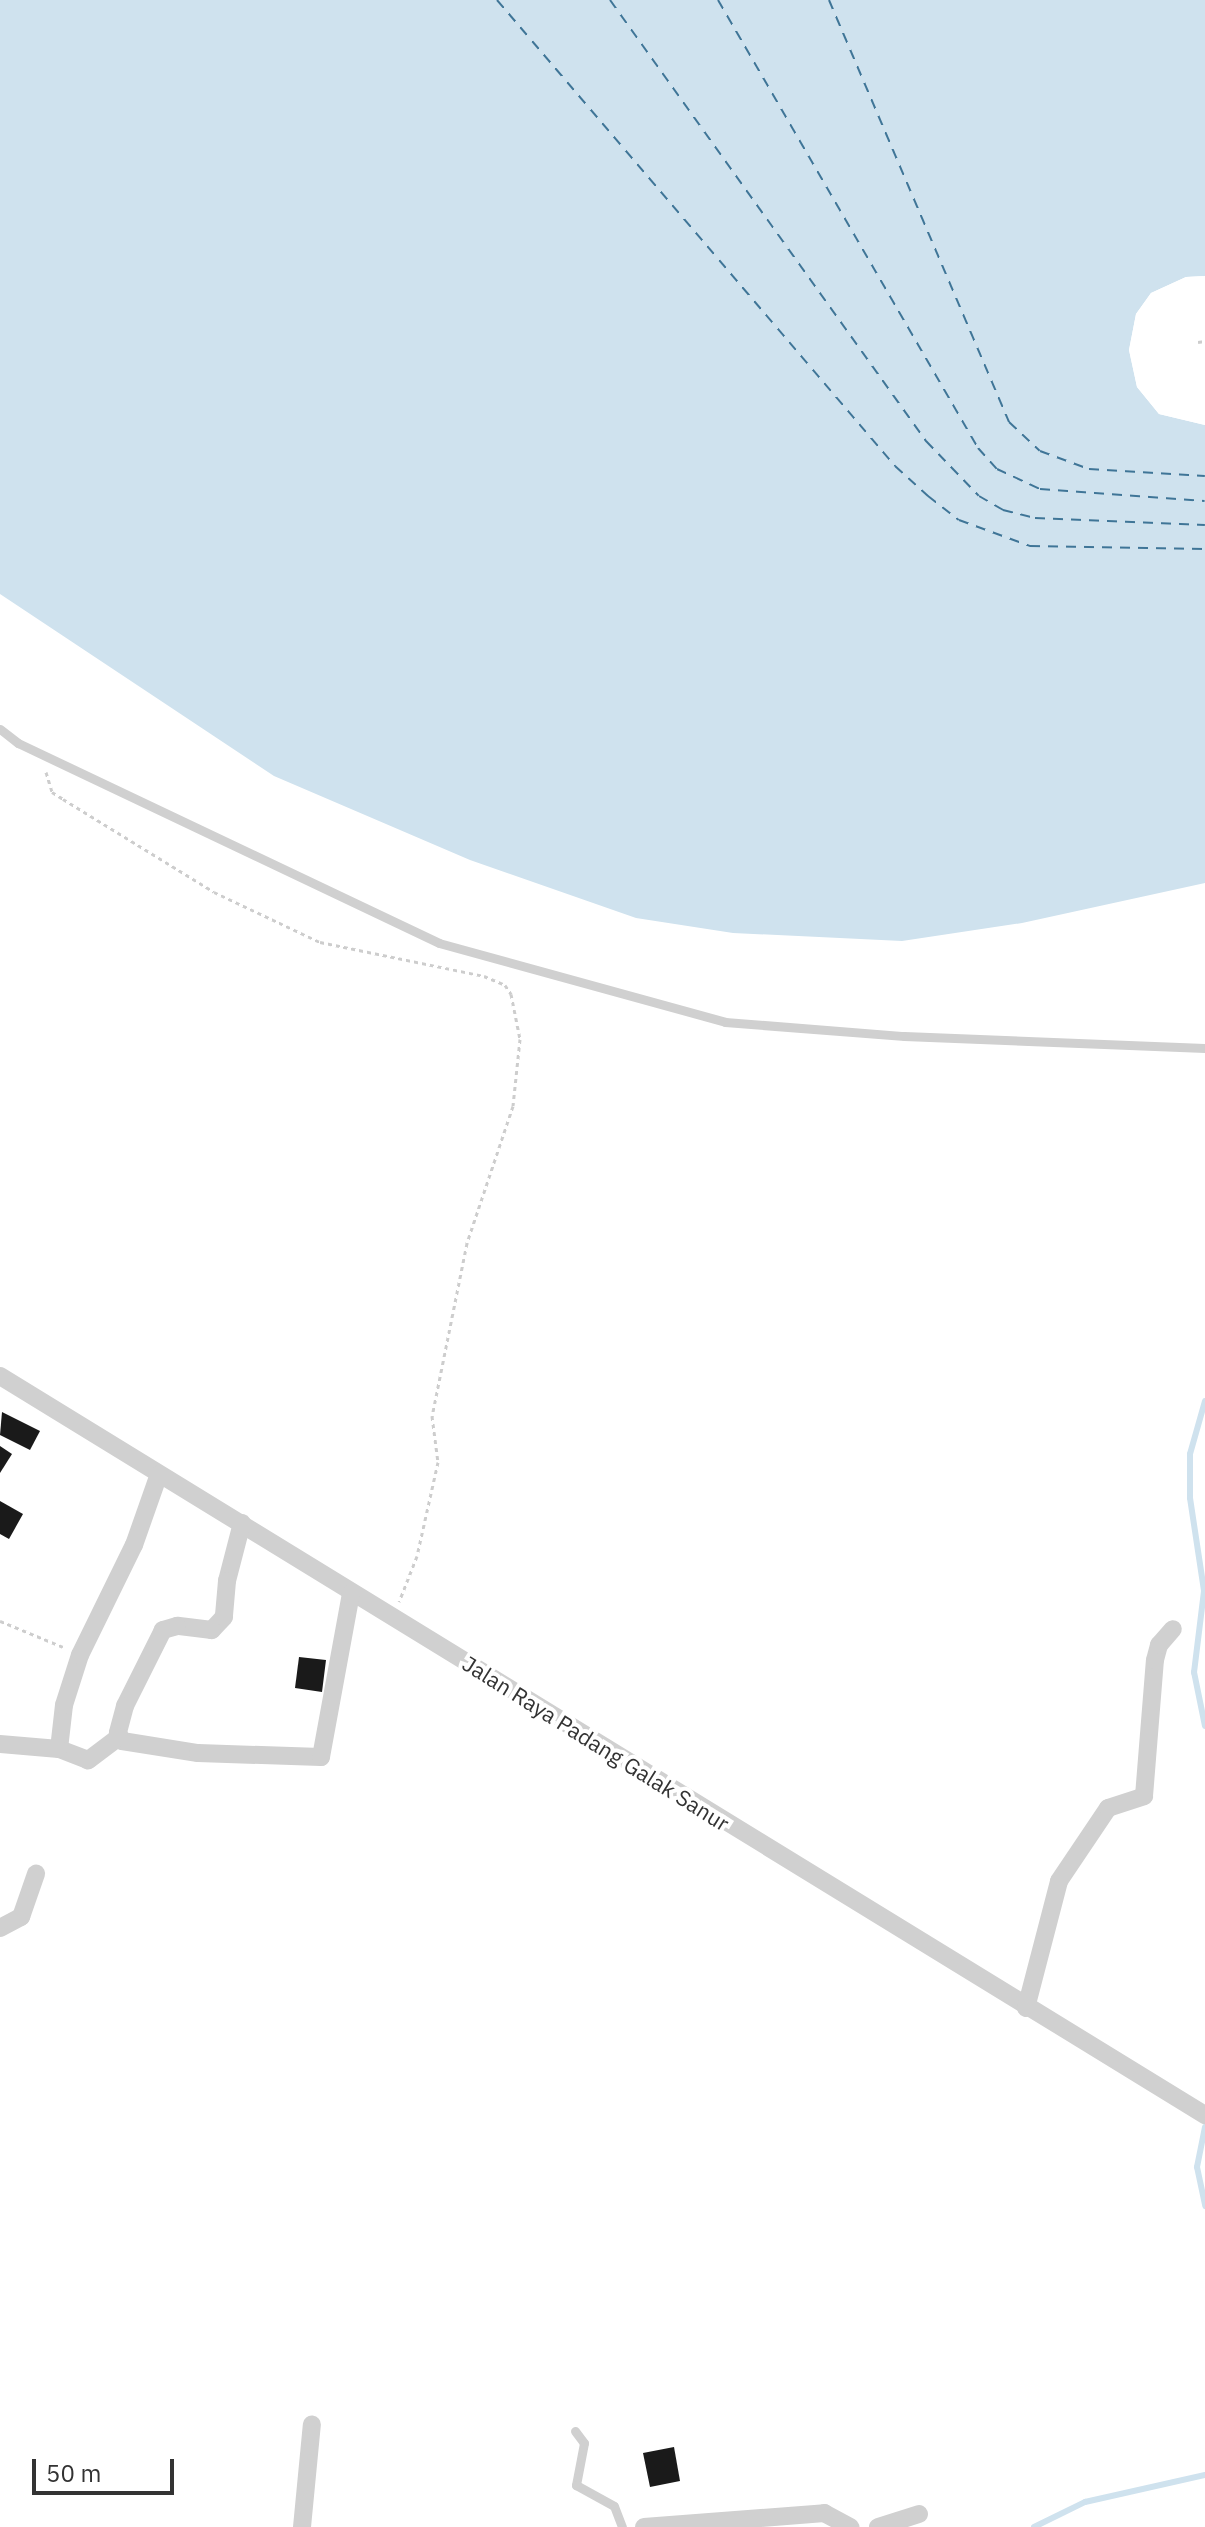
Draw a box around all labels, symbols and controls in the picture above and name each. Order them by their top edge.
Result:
street label: Jalan Raya Padang Galak Sanur [458,1650,734,1836]
scale bar [36,2443,178,2493]
text: 50 m [46,2457,101,2489]

